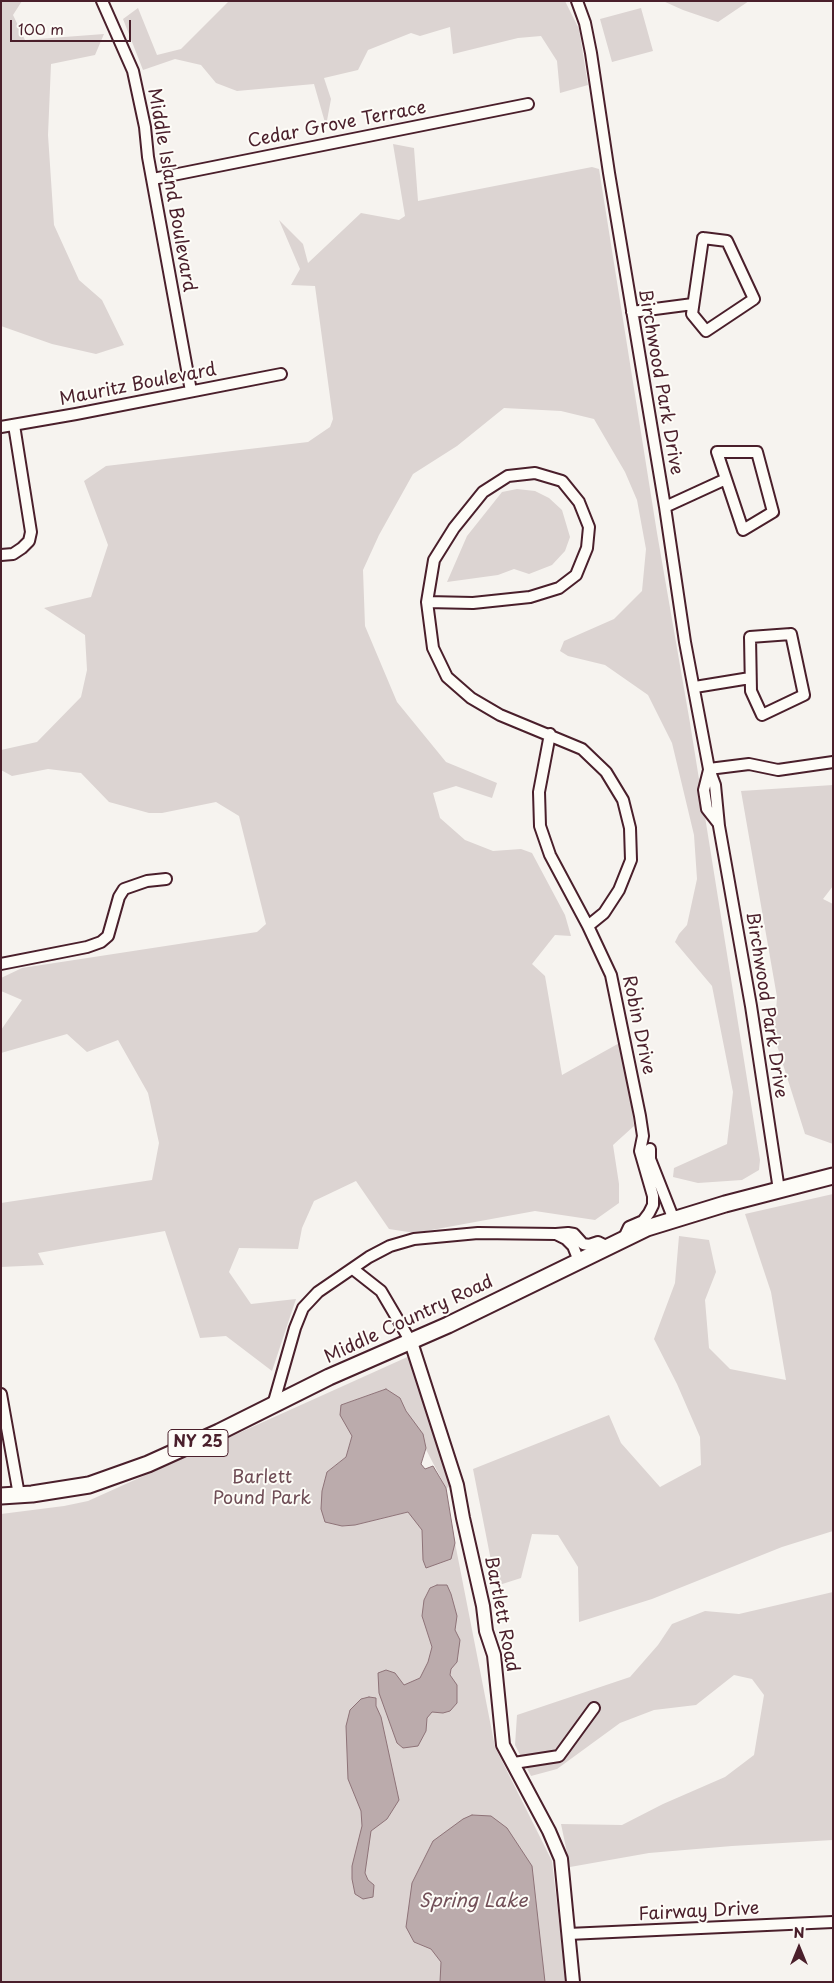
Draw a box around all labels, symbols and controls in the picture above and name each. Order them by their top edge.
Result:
scale bar [12,10,134,42]
text: 100 m [18,17,64,40]
street label: Middle Island Boulevard [142,86,200,294]
street label: Cedar Grove Terrace [246,97,428,153]
street label: Birchwood Park Drive [633,287,687,477]
street label: Mauritz Boulevard [58,359,218,411]
street label: Birchwood Park Drive [741,910,791,1100]
street label: Robin Drive [617,974,659,1076]
street label: Middle Country Road [321,1271,497,1369]
road number: NY 25 [168,1430,228,1456]
park label: Barlett Pound Park [213,1467,311,1510]
street label: Bartlett Road [479,1554,523,1674]
water label: Spring Lake [419,1891,527,1913]
street label: Fairway Drive [638,1898,760,1926]
text: N [793,1922,805,1943]
north arrow [774,1923,824,1973]

